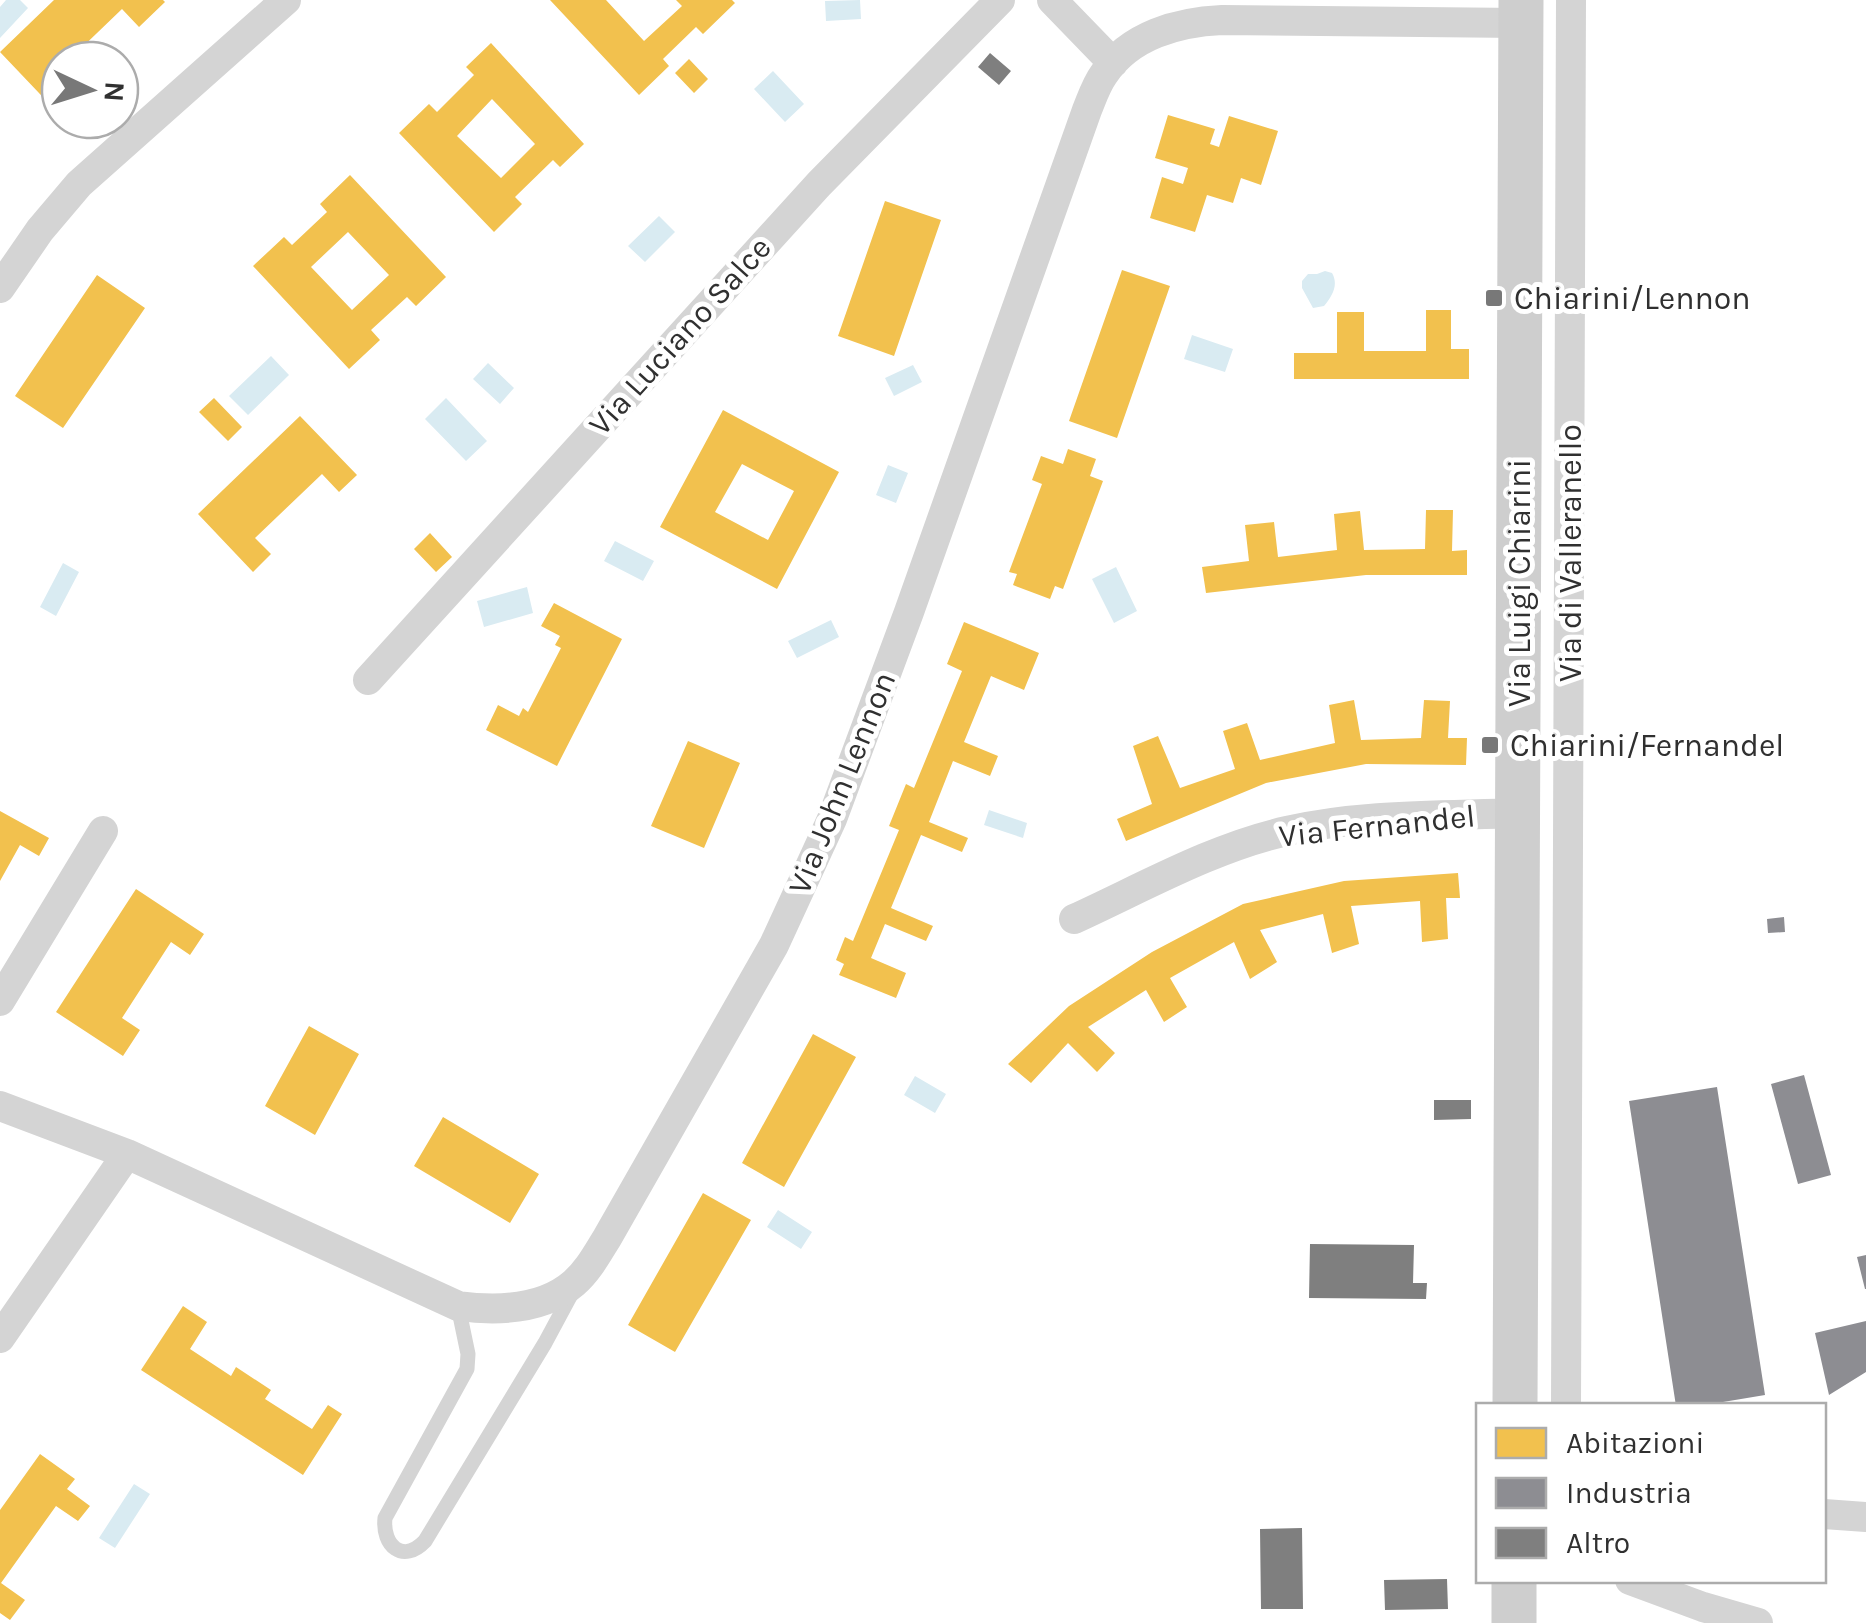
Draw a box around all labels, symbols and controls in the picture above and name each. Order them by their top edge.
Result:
north arrow [40,40,140,140]
text: N [97,81,132,103]
street label: Via Luciano Salce [581,229,779,443]
place label: Chiarini/Lennon [1514,280,1751,317]
marker: Chiarini/Lennon [1483,287,1505,309]
street label: Via di Valleranello [1552,424,1589,682]
street label: Via Luigi Chiarini [1501,459,1538,707]
street label: Via John Lennon [781,667,903,899]
place label: Chiarini/Fernandel [1510,727,1784,764]
marker: Chiarini/Fernandel [1479,734,1501,756]
street label: Via Fernandel [1277,797,1477,855]
legend [1476,1403,1826,1583]
text: Abitazioni [1566,1425,1704,1461]
text: Industria [1566,1475,1692,1511]
text: Altro [1566,1525,1630,1561]

